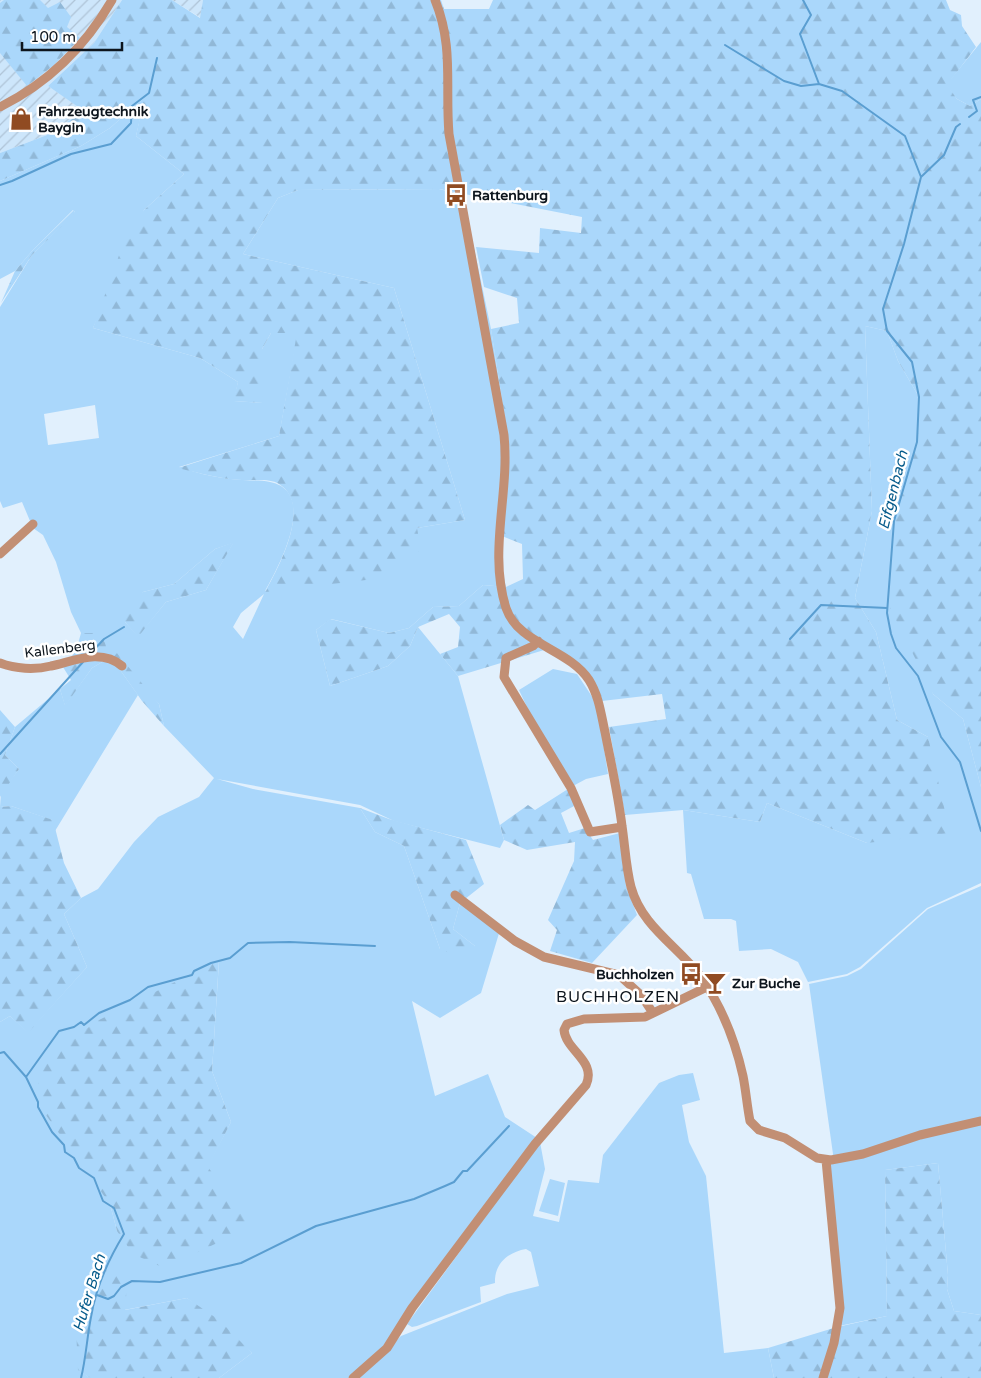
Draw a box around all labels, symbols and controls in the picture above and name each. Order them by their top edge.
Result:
scale bar [22,20,122,52]
text: 100 m [30,28,76,46]
place label: Fahrzeugtechnik Baygin [38,103,149,136]
shop icon: Fahrzeugtechnik Baygin [8,106,34,132]
bus stop icon: Rattenburg [443,182,469,208]
place label: Rattenburg [472,187,548,204]
water label: Eifgenbach [875,448,912,531]
street label: Kallenberg [24,636,96,662]
bus stop icon: Buchholzen [678,961,704,987]
place label: Buchholzen [596,966,674,983]
bar icon: Zur Buche [702,970,728,996]
place label: Zur Buche [732,975,801,992]
district label: BUCHHOLZEN [556,987,680,1007]
water label: Hufer Bach [69,1251,110,1334]

